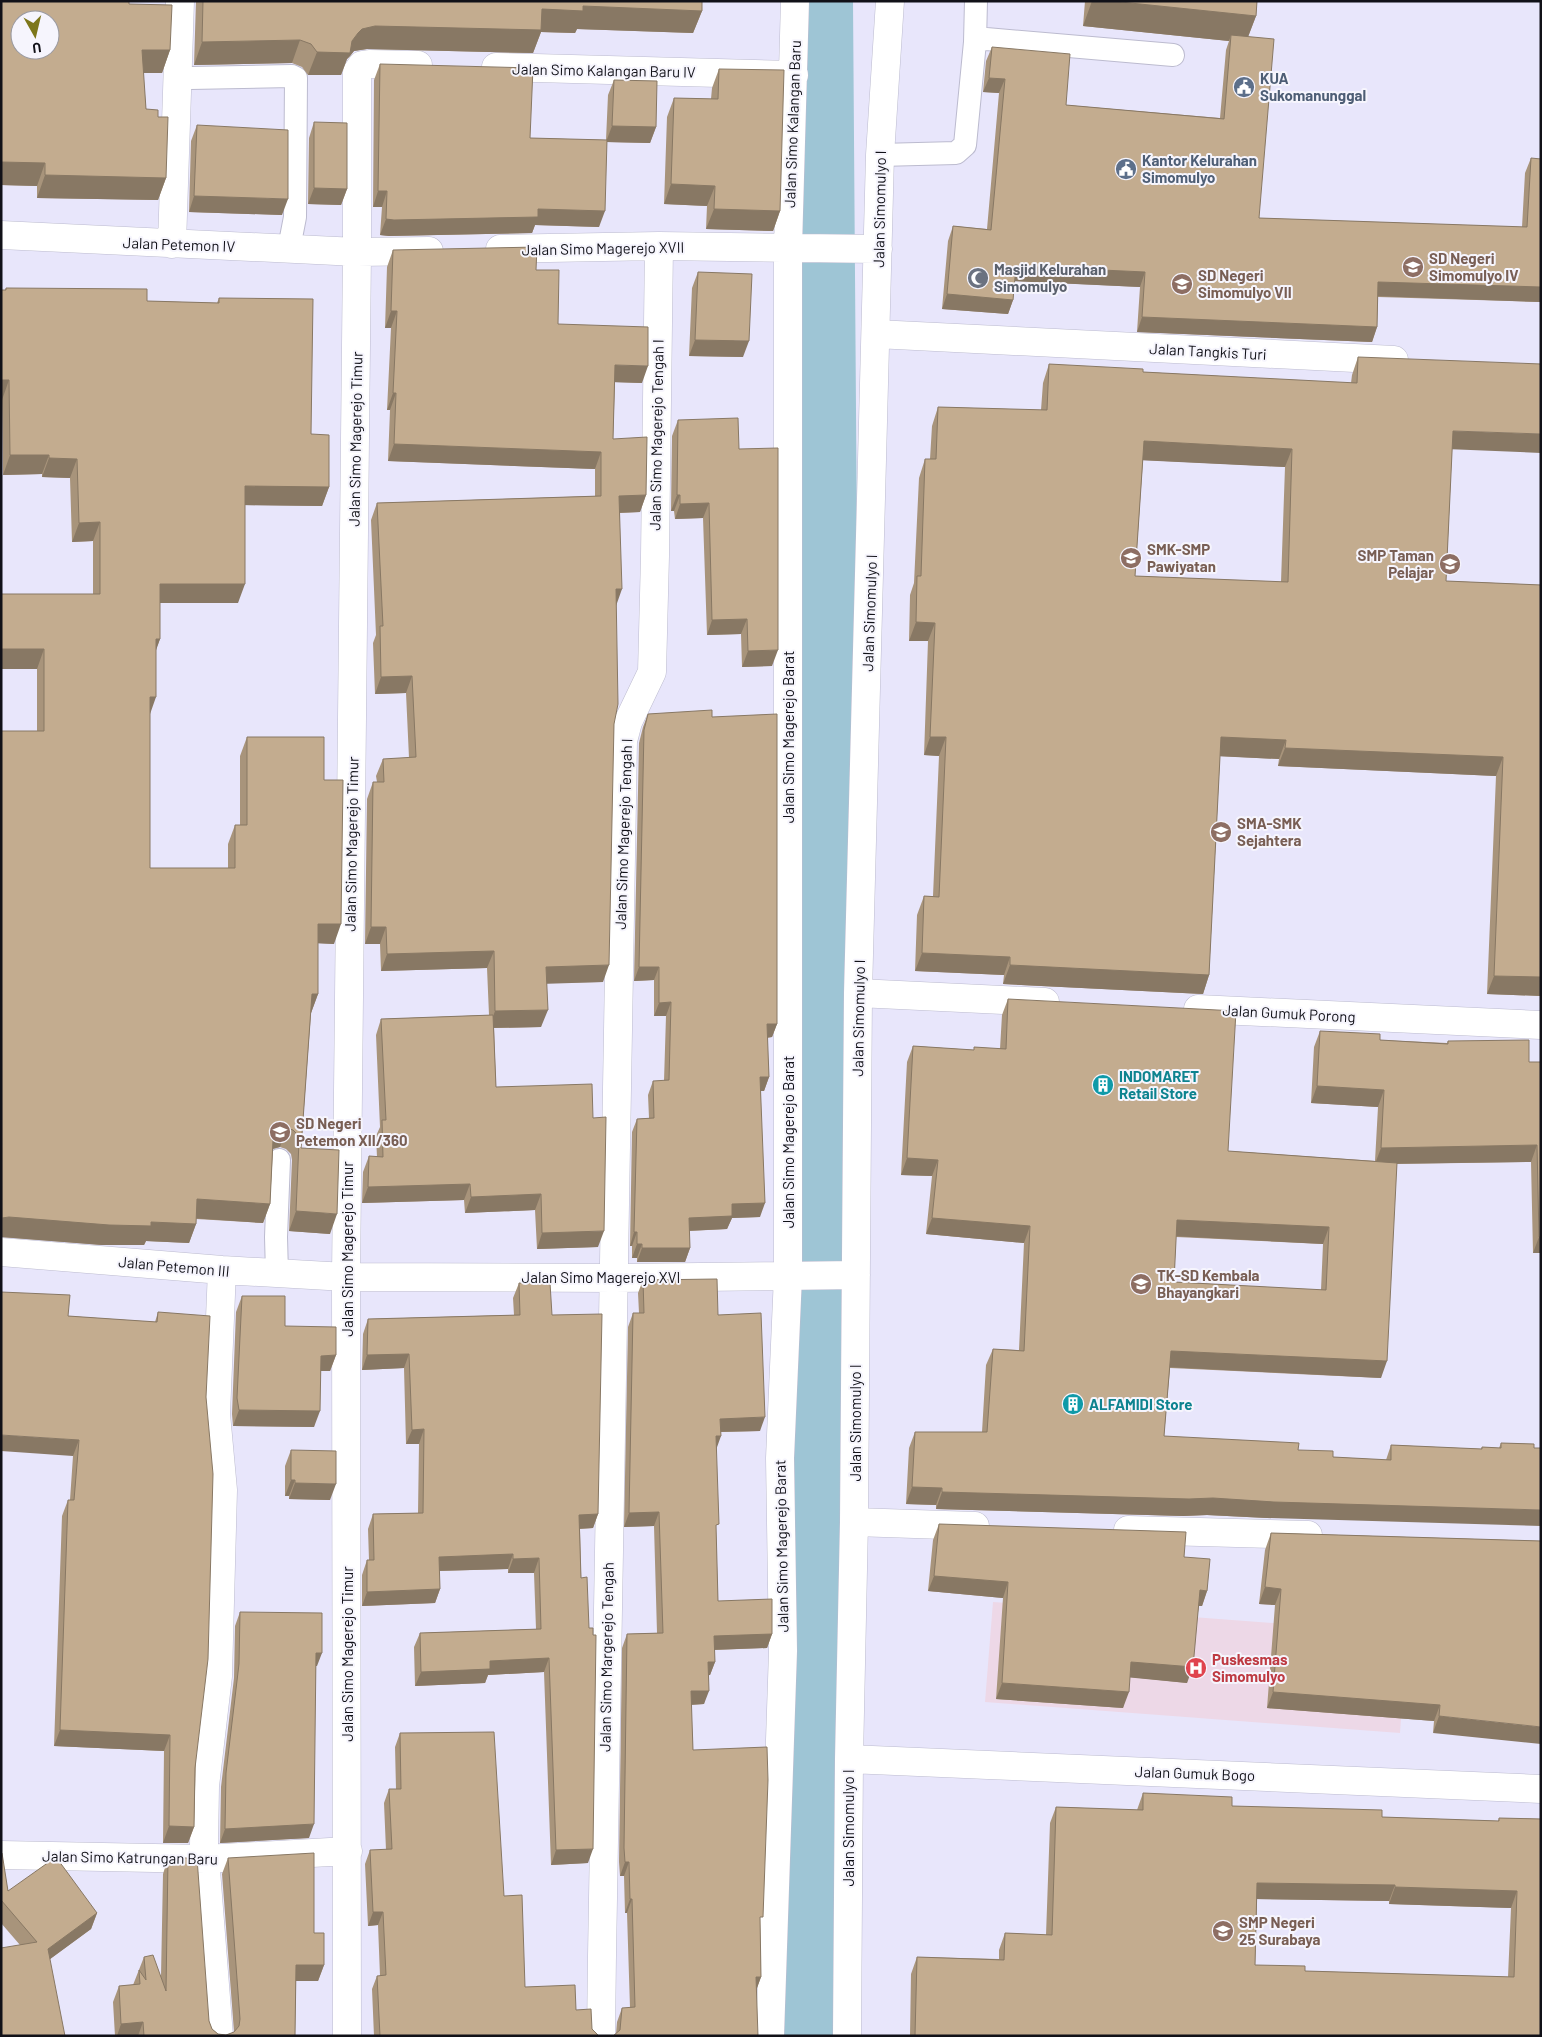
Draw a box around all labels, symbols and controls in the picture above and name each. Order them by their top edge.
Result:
north arrow [10,10,60,60]
text: U [31,39,42,57]
street label: Jalan Simo Kalangan Baru [780,40,804,208]
street label: Jalan Simo Kalangan Baru IV [512,59,696,81]
place label: KUA Sukomanunggal [1260,69,1366,104]
public building icon: KUA Sukomanunggal [1232,75,1256,99]
street label: Jalan Simomulyo I [869,150,889,268]
place label: Kantor Kelurahan Simomulyo [1142,151,1257,186]
public building icon: Kantor Kelurahan Simomulyo [1114,157,1138,181]
street label: Jalan Petemon IV [122,233,236,255]
street label: Jalan Simo Magerejo XVII [522,238,684,258]
place label: SD Negeri Simomulyo IV [1429,249,1519,284]
school or university icon: SD Negeri Simomulyo IV [1401,255,1425,279]
place label: Masjid Kelurahan Simomulyo [994,260,1106,295]
mosque icon: Masjid Kelurahan Simomulyo [966,266,990,290]
place label: SD Negeri Simomulyo VII [1198,266,1292,301]
school or university icon: SD Negeri Simomulyo VII [1170,272,1194,296]
street label: Jalan Simo Magerejo Tengah I [645,339,667,531]
street label: Jalan Tangkis Turi [1149,339,1267,363]
street label: Jalan Simo Magerejo Timur [344,351,366,527]
place label: SMK-SMP Pawiyatan [1147,540,1216,575]
school or university icon: SMK-SMP Pawiyatan [1119,546,1143,570]
place label: SMP Taman Pelajar [1358,546,1434,581]
school or university icon: SMP Taman Pelajar [1438,552,1462,576]
street label: Jalan Simomulyo I [858,554,880,672]
street label: Jalan Simo Magerejo Barat [779,651,797,823]
street label: Jalan Simo Magerejo Tengah I [611,738,635,930]
street label: Jalan Simo Magerejo Timur [340,756,362,932]
place label: SMA-SMK Sejahtera [1237,814,1302,849]
school or university icon: SMA-SMK Sejahtera [1209,820,1233,844]
street label: Jalan Simomulyo I [848,959,868,1077]
street label: Jalan Gumuk Porong [1222,1001,1356,1025]
street label: Jalan Simo Magerejo Barat [779,1056,797,1228]
place label: INDOMARET Retail Store [1119,1067,1199,1102]
building icon: INDOMARET Retail Store [1091,1073,1115,1097]
place label: SD Negeri Petemon XII/360 [296,1114,408,1149]
school or university icon: SD Negeri Petemon XII/360 [268,1120,292,1144]
street label: Jalan Simo Magerejo Timur [338,1161,356,1337]
street label: Jalan Petemon III [118,1252,230,1280]
place label: TK-SD Kembala Bhayangkari [1157,1266,1260,1301]
street label: Jalan Simo Magerejo XVI [522,1268,680,1286]
school or university icon: TK-SD Kembala Bhayangkari [1129,1272,1153,1296]
street label: Jalan Simomulyo I [846,1364,864,1482]
building icon: ALFAMIDI Store [1061,1392,1085,1416]
place label: ALFAMIDI Store [1089,1395,1192,1413]
street label: Jalan Simo Magerejo Barat [770,1460,792,1632]
street label: Jalan Simo Margerejo Tengah [595,1562,617,1752]
street label: Jalan Simo Magerejo Timur [338,1566,356,1742]
place label: Puskesmas Simomulyo [1212,1650,1288,1685]
hospital icon: Puskesmas Simomulyo [1184,1656,1208,1680]
street label: Jalan Gumuk Bogo [1134,1762,1256,1784]
street label: Jalan Simomulyo I [839,1769,857,1887]
street label: Jalan Simo Katrungan Baru [42,1846,218,1868]
place label: SMP Negeri 25 Surabaya [1239,1913,1321,1948]
school or university icon: SMP Negeri 25 Surabaya [1211,1919,1235,1943]

